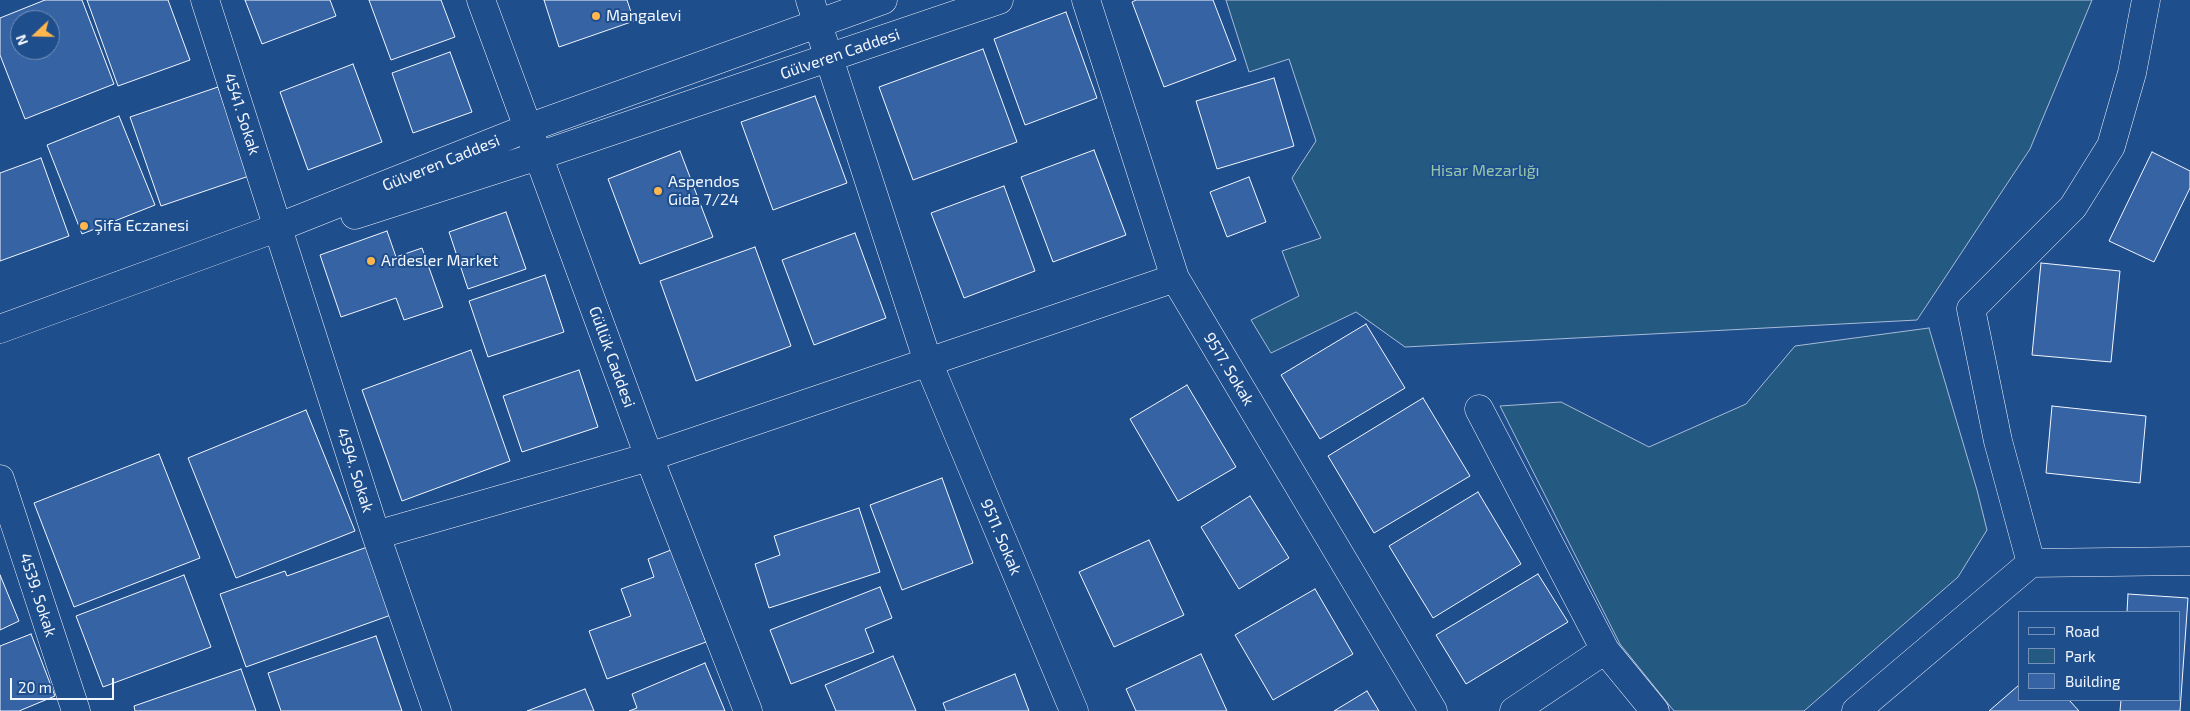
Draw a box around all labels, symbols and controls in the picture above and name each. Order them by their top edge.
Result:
place label: Mangalevi [606,6,681,26]
north arrow [10,10,60,60]
marker: Mangalevi [590,10,602,22]
street label: Gülveren Caddesi [778,25,902,83]
text: N [12,32,31,48]
street label: 4541. Sokak [220,71,264,157]
street label: Gülveren Caddesi [379,131,503,195]
park label: Hisar Mezarlığı [1430,161,1540,181]
place label: Aspendos Gida 7/24 [668,172,740,210]
marker: Aspendos Gida 7/24 [652,185,664,197]
place label: Şifa Eczanesi [94,216,189,236]
marker: Şifa Eczanesi [78,220,90,232]
place label: Ardesler Market [381,251,498,271]
marker: Ardesler Market [365,255,377,267]
street label: Güllük Caddesi [585,304,639,410]
street label: 9517. Sokak [1200,329,1258,409]
street label: 4594. Sokak [332,425,378,515]
street label: 9511. Sokak [976,496,1026,578]
street label: 4539. Sokak [15,551,61,639]
legend [2018,611,2180,701]
text: Road [2065,622,2100,640]
text: Park [2065,647,2096,665]
scale bar [12,668,116,700]
text: Building [2065,672,2120,690]
text: 20 m [18,678,52,696]

